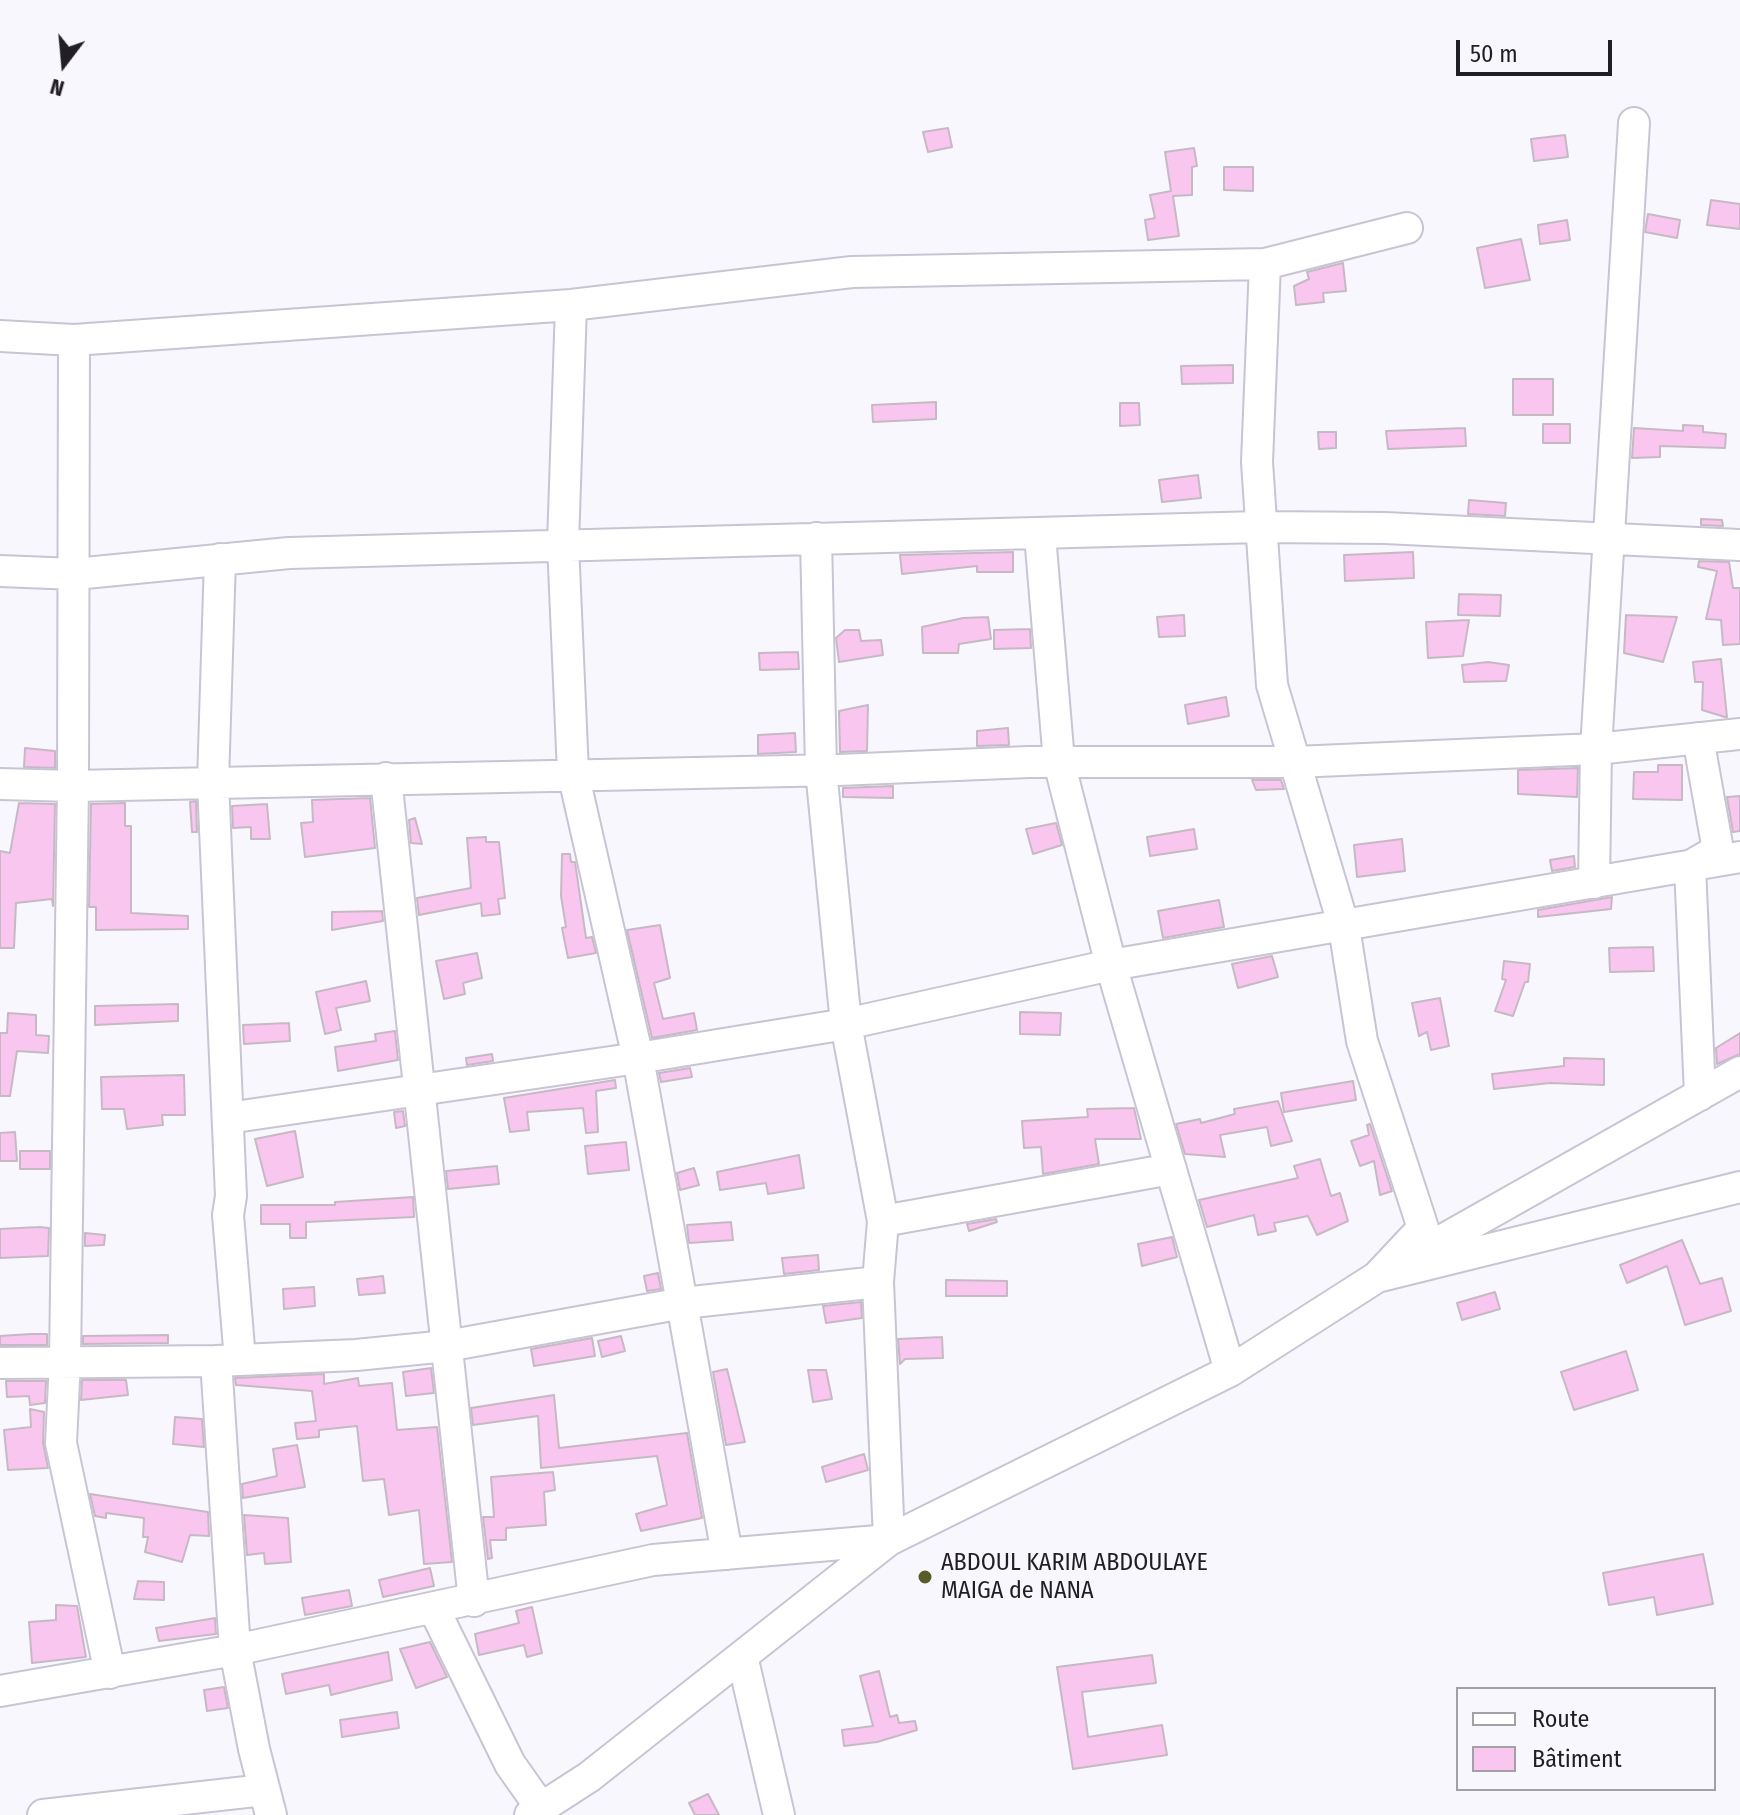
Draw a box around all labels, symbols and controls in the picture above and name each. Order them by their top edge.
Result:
north arrow [24,24,104,104]
scale bar [1460,24,1616,74]
text: 50 m [1470,40,1518,68]
text: N [47,73,67,102]
place label: ABDOUL KARIM ABDOULAYE MAIGA de NANA [941,1549,1208,1605]
marker: ABDOUL KARIM ABDOULAYE MAIGA de NANA [916,1568,934,1586]
legend [1456,1687,1716,1791]
text: Route [1532,1705,1589,1733]
text: Bâtiment [1532,1745,1622,1773]

